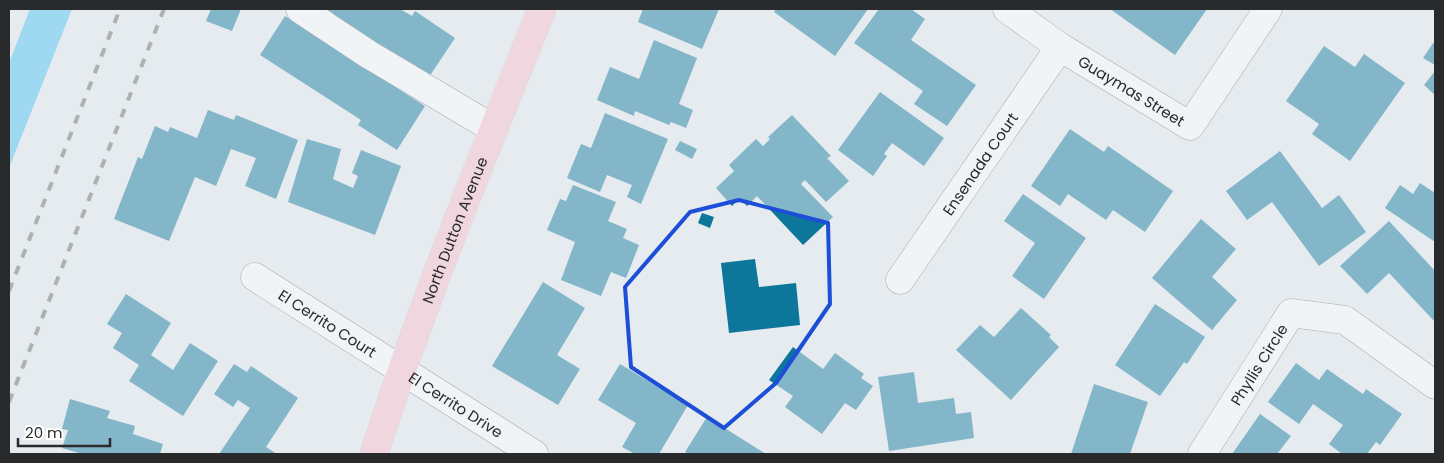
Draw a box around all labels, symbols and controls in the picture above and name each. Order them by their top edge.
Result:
street label: Guaymas Street [1074,50,1189,131]
street label: Ensenada Court [937,108,1023,219]
street label: North Dutton Avenue [417,154,492,306]
street label: El Cerrito Court [275,284,381,362]
street label: Phyllis Circle [1225,320,1292,409]
street label: El Cerrito Drive [405,367,507,442]
scale bar [18,416,110,448]
text: 20 m [25,422,63,443]

